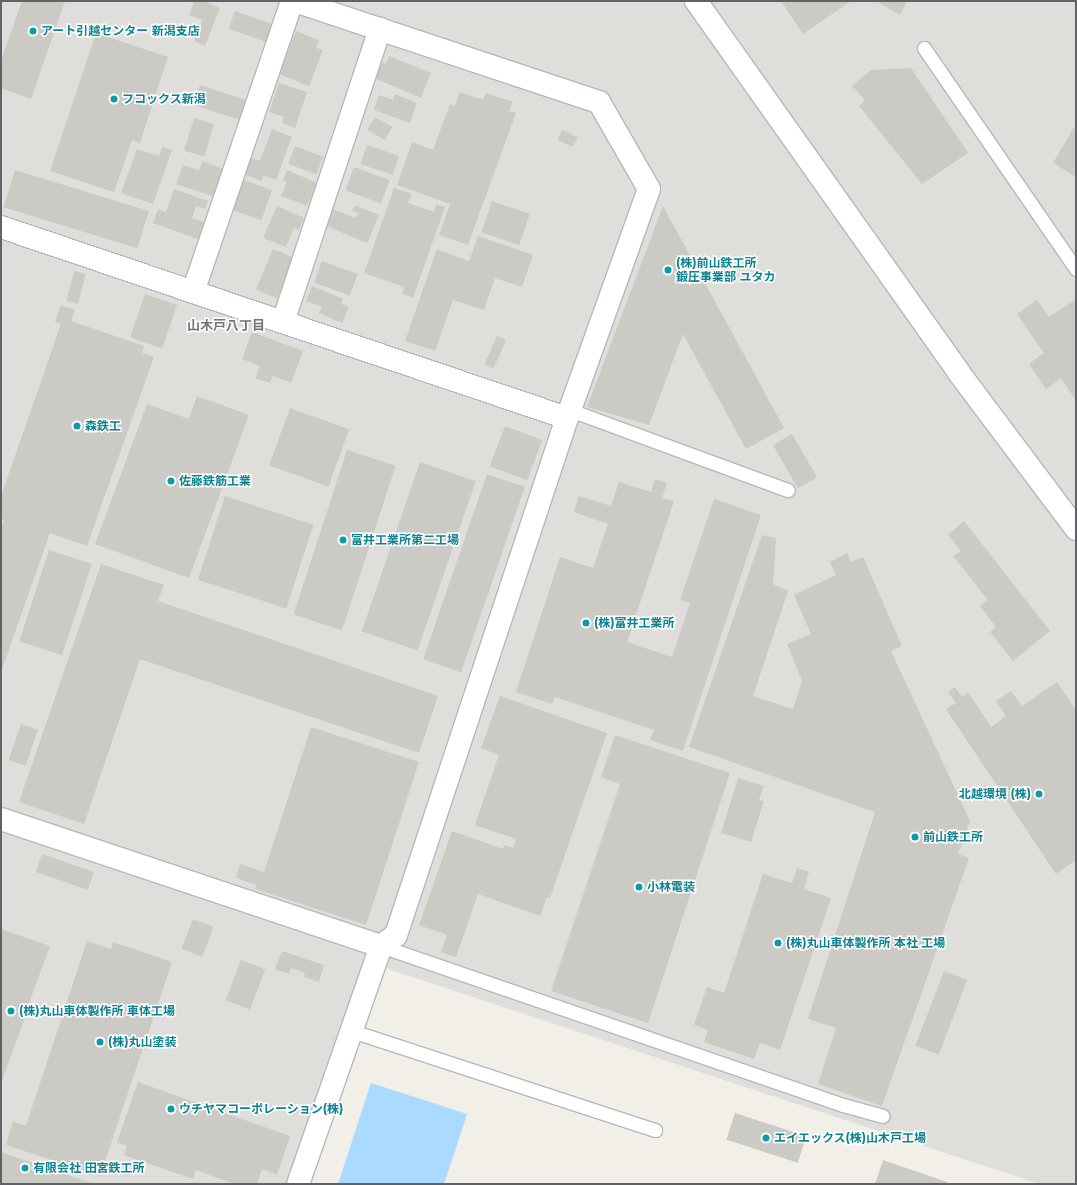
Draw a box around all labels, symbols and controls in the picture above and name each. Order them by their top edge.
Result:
place label: アート引越センター 新潟支店 [41,24,200,38]
marker: アート引越センター 新潟支店 [28,26,38,36]
place label: フコックス新潟 [122,92,206,106]
marker: フコックス新潟 [109,94,119,104]
place label: (株)前山鉄工所 鍛圧事業部 ユタカ [676,256,775,284]
marker: (株)前山鉄工所 鍛圧事業部 ユタカ [663,265,673,275]
district label: 山木戸八丁目 [187,317,265,333]
place label: 森鉄工 [85,419,121,433]
marker: 森鉄工 [72,421,82,431]
place label: 佐藤鉄筋工業 [179,474,251,488]
marker: 佐藤鉄筋工業 [166,476,176,486]
place label: 富井工業所第二工場 [351,533,459,547]
marker: 富井工業所第二工場 [338,535,348,545]
place label: (株)富井工業所 [594,616,675,630]
marker: (株)富井工業所 [581,618,591,628]
place label: 北越環境 (株) [959,787,1031,801]
marker: 北越環境 (株) [1034,789,1044,799]
place label: 前山鉄工所 [923,830,983,844]
marker: 前山鉄工所 [910,832,920,842]
place label: 小林電装 [647,880,695,894]
marker: 小林電装 [634,882,644,892]
place label: (株)丸山車体製作所 本社 工場 [786,936,945,950]
marker: (株)丸山車体製作所 本社 工場 [773,938,783,948]
place label: (株)丸山車体製作所 車体工場 [19,1004,175,1018]
marker: (株)丸山車体製作所 車体工場 [6,1006,16,1016]
place label: (株)丸山塗装 [108,1035,177,1049]
marker: (株)丸山塗装 [95,1037,105,1047]
place label: ウチヤマコーポレーション(株) [179,1102,344,1116]
marker: ウチヤマコーポレーション(株) [166,1104,176,1114]
place label: エイエックス(株)山木戸工場 [774,1131,927,1145]
marker: エイエックス(株)山木戸工場 [761,1133,771,1143]
place label: 有限会社 田宮鉄工所 [33,1161,144,1175]
marker: 有限会社 田宮鉄工所 [20,1163,30,1173]

